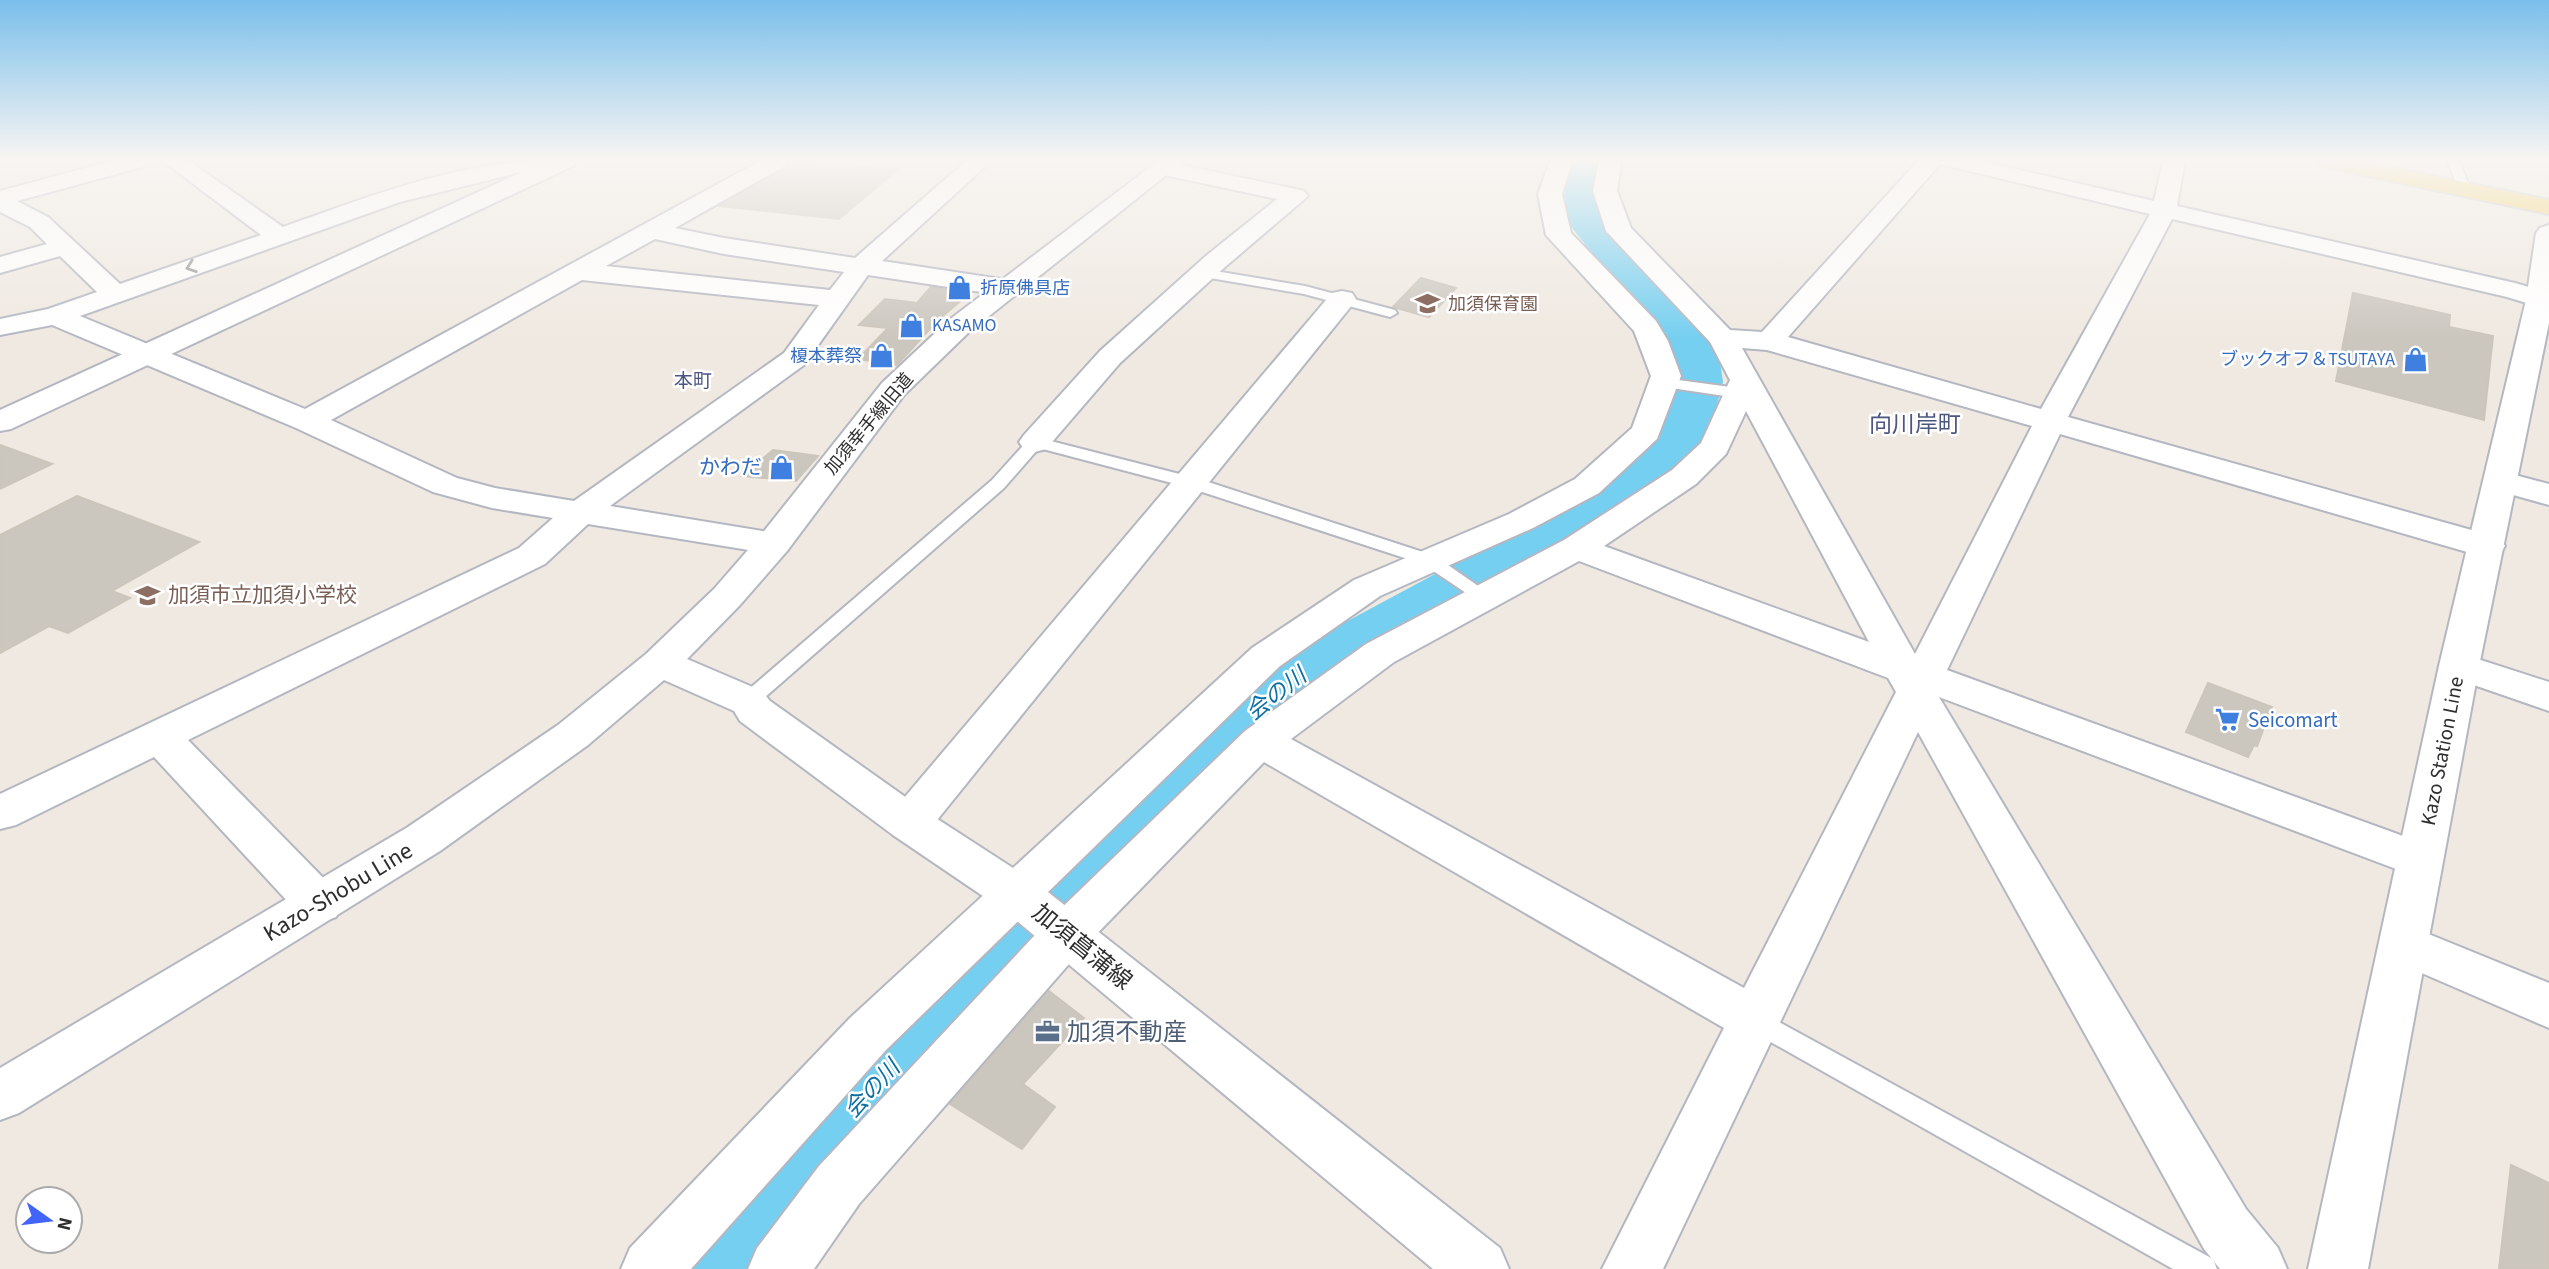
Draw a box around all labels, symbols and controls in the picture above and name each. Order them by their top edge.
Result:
one-way arrow [185,259,197,273]
shop icon: 折原佛具店 [946,274,974,302]
place label: 折原佛具店 [980,276,1070,301]
school or university icon: 加須保育園 [1414,290,1442,318]
place label: 加須保育園 [1448,292,1538,317]
shop icon: KASAMO [898,311,926,339]
place label: KASAMO [932,313,996,338]
shop icon: 榎本葬祭 [868,342,896,370]
place label: 榎本葬祭 [790,344,862,369]
shop icon: ブックオフ＆TSUTAYA [2401,345,2429,373]
place label: ブックオフ＆TSUTAYA [2220,347,2395,372]
district label: 本町 [674,368,712,395]
street label: 加須幸手線旧道 [819,368,919,480]
district label: 向川岸町 [1869,408,1961,441]
place label: かわだ [699,452,762,482]
shop icon: かわだ [768,453,796,481]
place label: 加須市立加須小学校 [168,580,357,610]
school or university icon: 加須市立加須小学校 [134,581,162,609]
water label: 会の川 [1239,658,1316,728]
street label: Kazo Station Line [2413,674,2471,828]
place label: Seicomart [2248,705,2338,735]
supermarket icon: Seicomart [2214,706,2242,734]
street label: Kazo-Shobu Line [257,834,419,950]
street label: 加須菖蒲線 [1024,896,1140,998]
place label: 加須不動産 [1067,1015,1187,1050]
office icon: 加須不動産 [1033,1018,1061,1046]
water label: 会の川 [836,1050,910,1125]
north arrow [14,1185,84,1255]
text: N [49,1214,79,1233]

